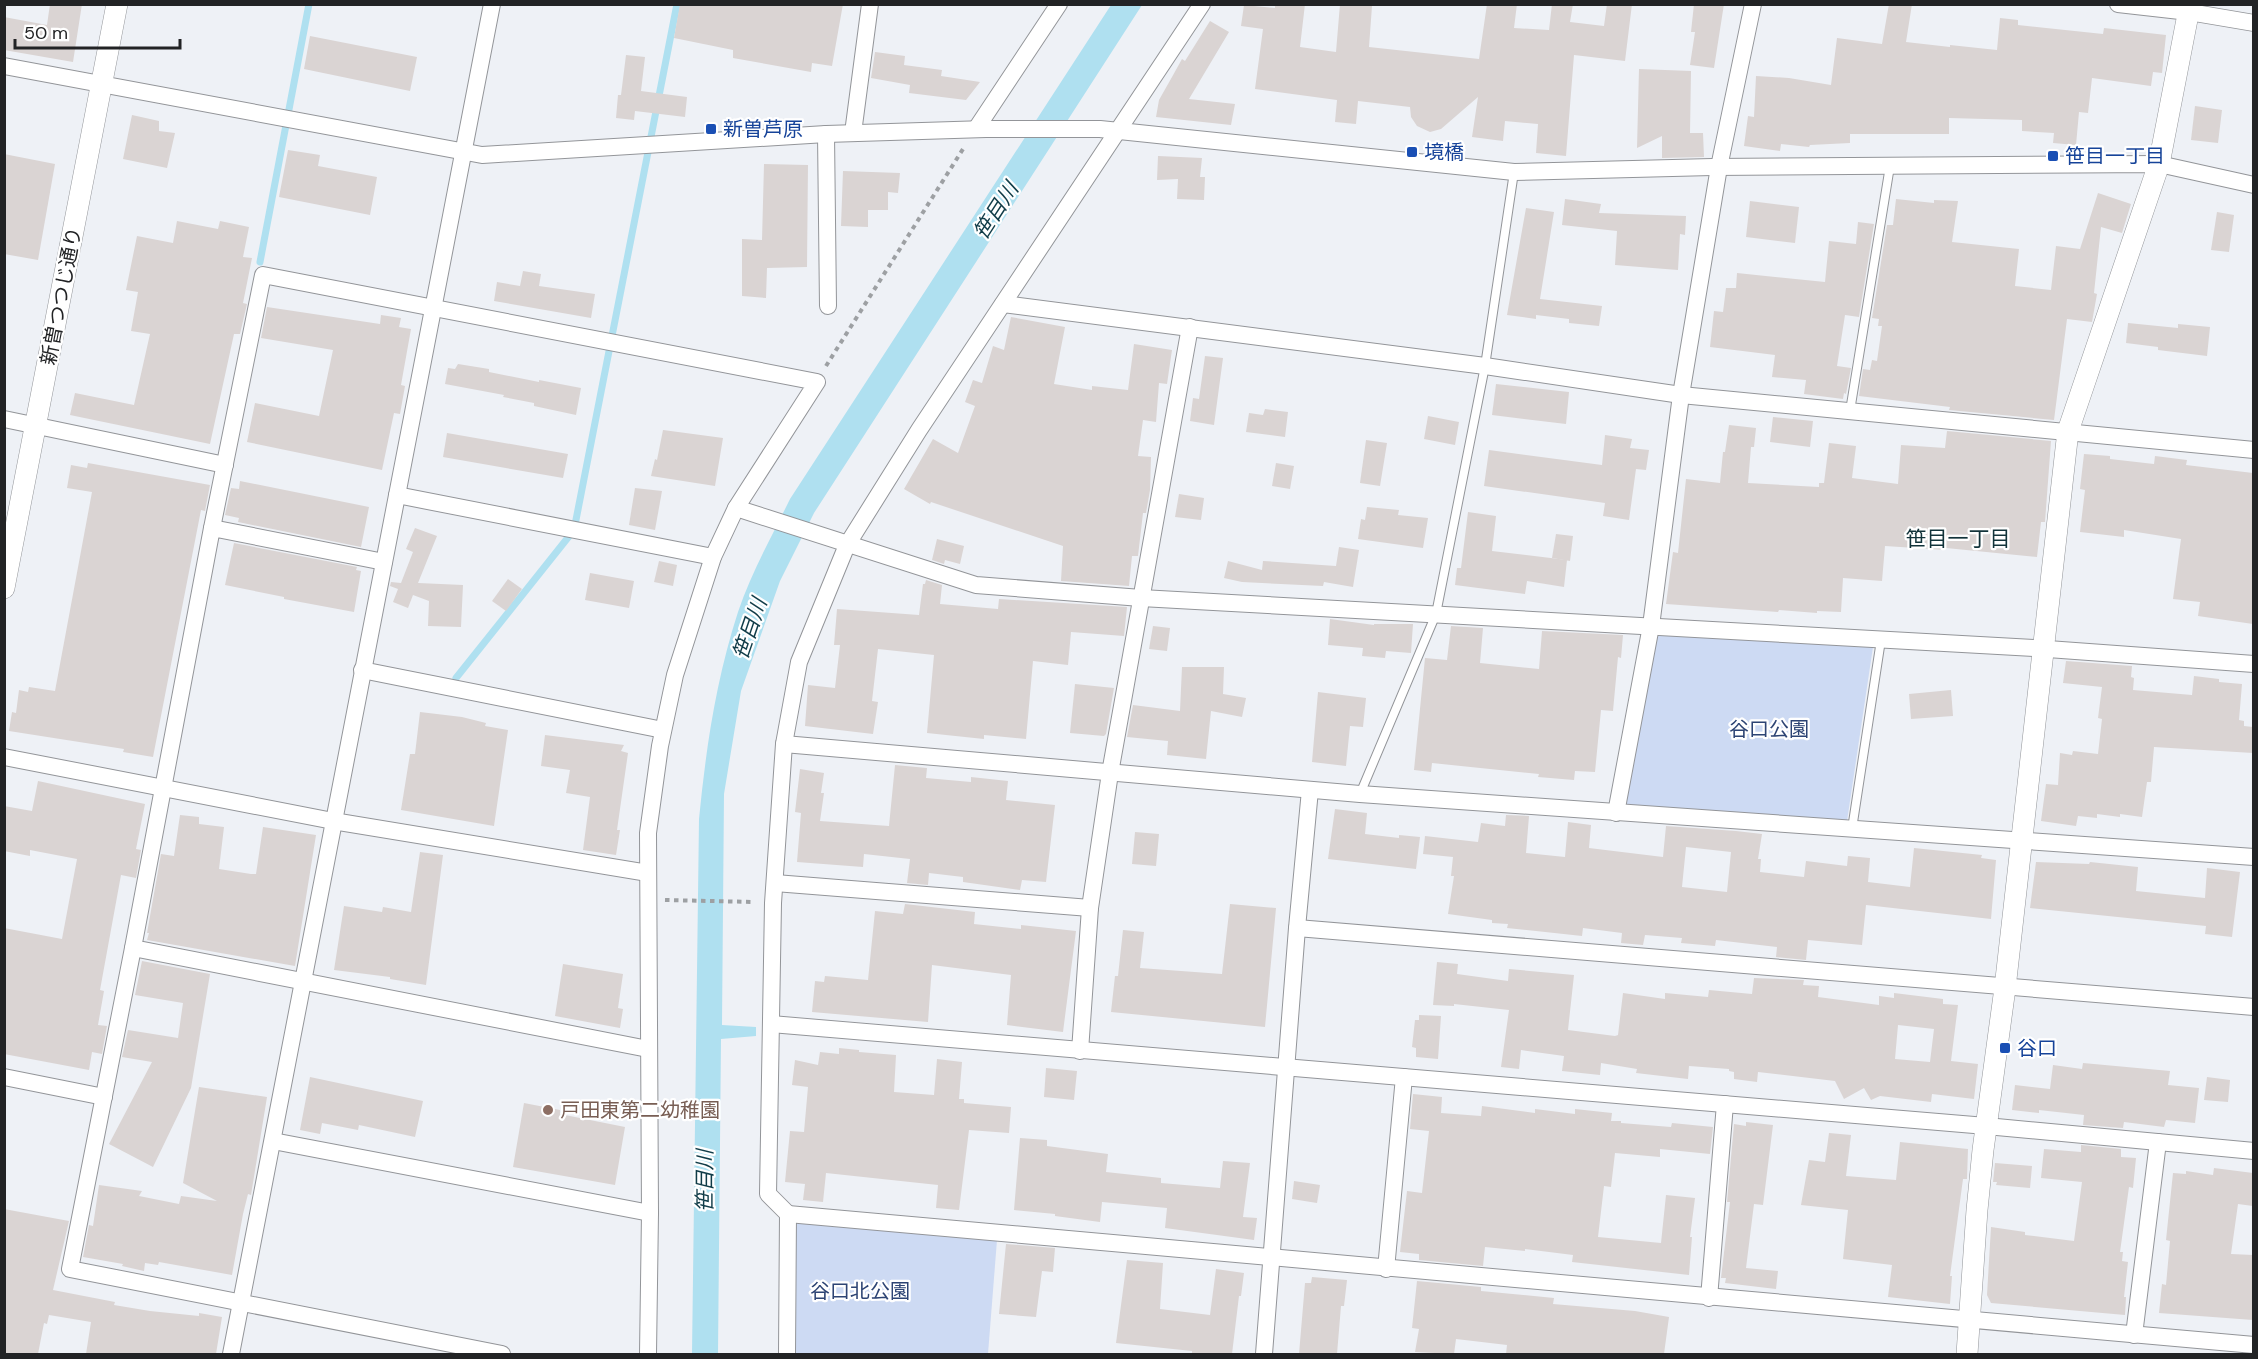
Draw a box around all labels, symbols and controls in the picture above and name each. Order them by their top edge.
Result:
scale bar [15,12,180,50]
text: 50 m [24,21,68,45]
place label: 新曽芦原 [723,116,803,142]
marker: 新曽芦原 [704,122,718,136]
place label: 境橋 [1424,139,1464,165]
place label: 笹目一丁目 [2065,143,2165,169]
marker: 境橋 [1405,145,1419,159]
marker: 笹目一丁目 [2046,149,2060,163]
water label: 笹目川 [967,175,1026,245]
street label: 新曽つつじ通り [35,225,87,367]
district label: 笹目一丁目 [1906,525,2011,553]
water label: 笹目川 [727,593,774,663]
park label: 谷口公園 [1729,716,1809,742]
place label: 谷口 [2017,1035,2057,1061]
marker: 谷口 [1998,1041,2012,1055]
place label: 戸田東第二幼稚園 [560,1097,720,1123]
marker: 戸田東第二幼稚園 [541,1103,555,1117]
water label: 笹目川 [691,1148,719,1213]
park label: 谷口北公園 [810,1278,910,1304]

